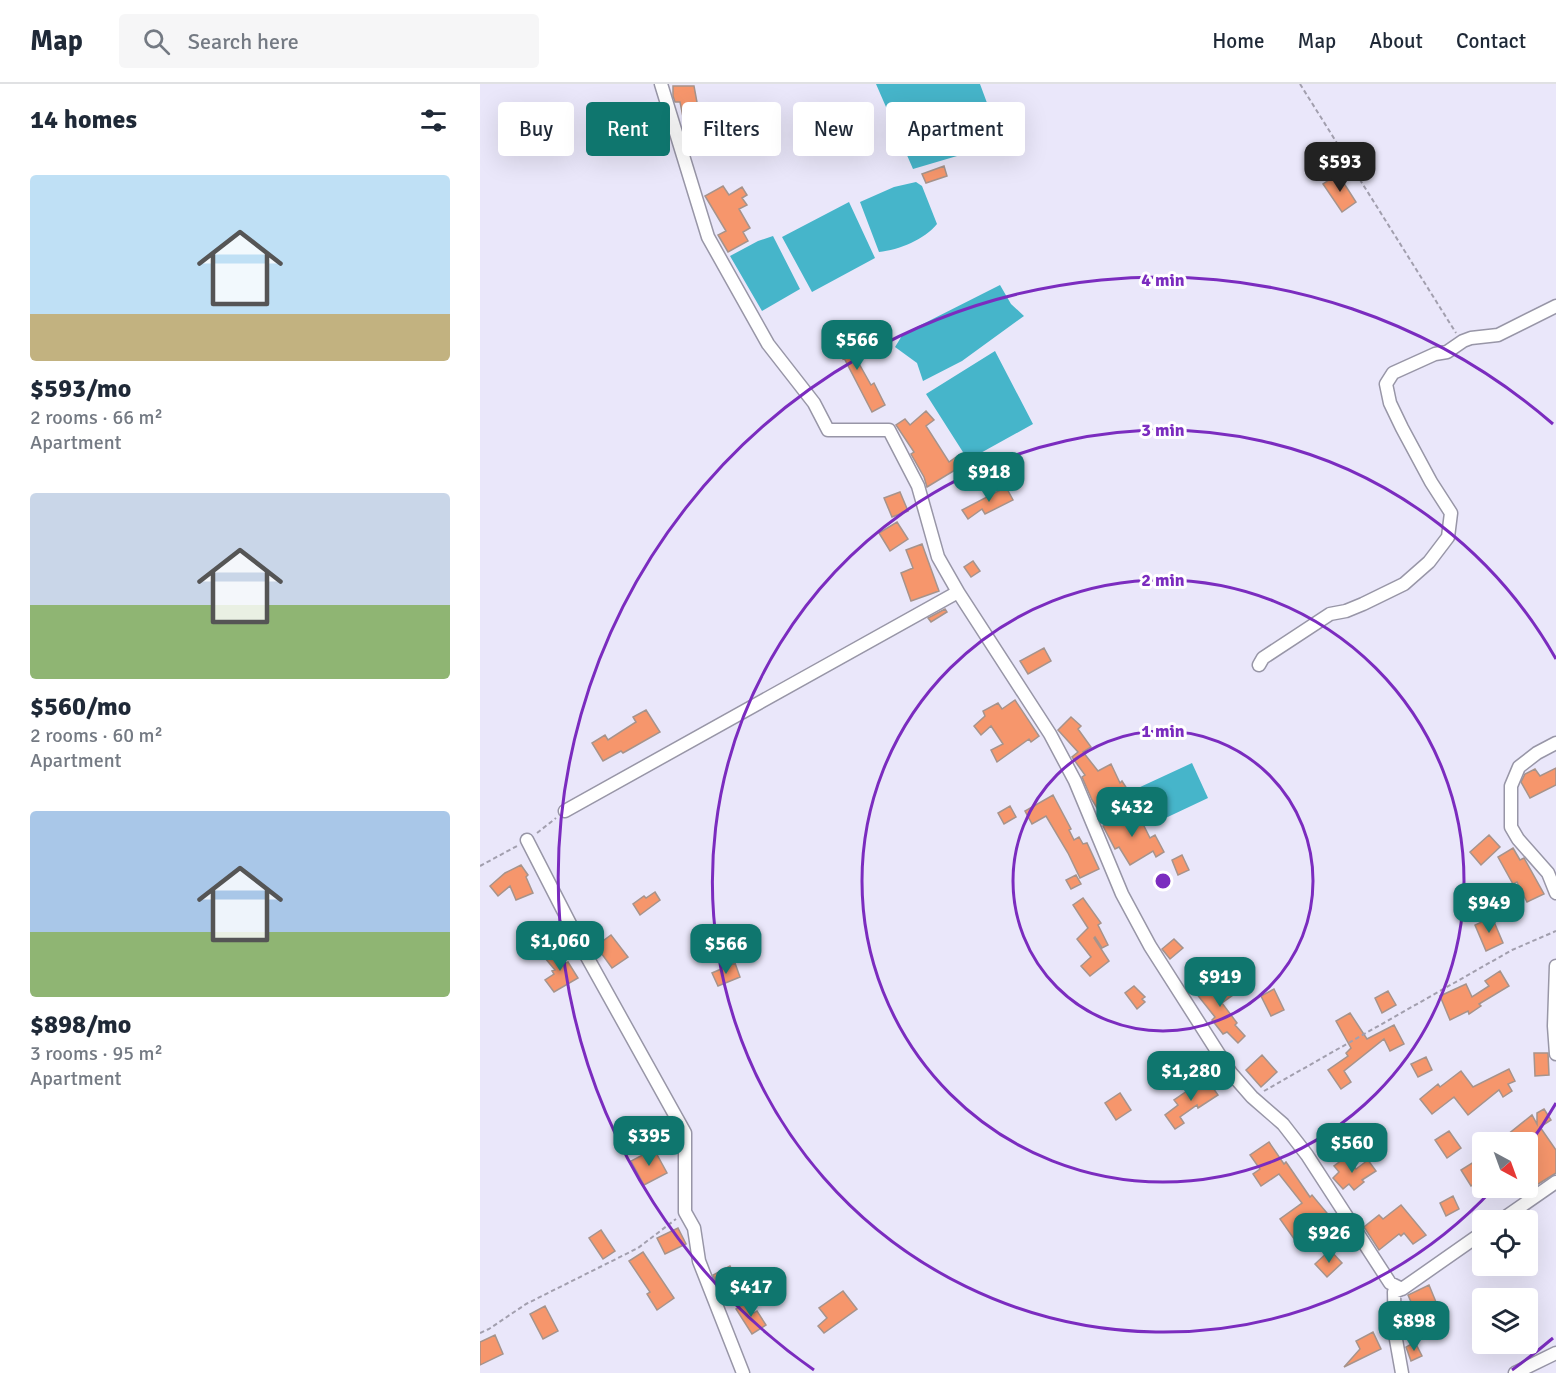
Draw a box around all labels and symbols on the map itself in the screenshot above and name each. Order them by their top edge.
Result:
pin: $593 [1304,142,1376,193]
text: 4 min [1141,269,1185,291]
pin: $566 [821,320,893,371]
text: 3 min [1141,419,1185,441]
pin: $918 [953,452,1025,503]
text: 2 min [1141,569,1185,591]
text: 1 min [1141,720,1185,742]
pin: $432 [1096,787,1168,838]
centre of rings [1153,871,1173,891]
pin: $949 [1453,883,1525,934]
pin: $1,060 [511,921,609,972]
pin: $566 [690,924,762,975]
pin: $919 [1184,957,1256,1008]
pin: $1,280 [1142,1051,1240,1102]
pin: $395 [613,1116,685,1167]
pin: $560 [1316,1123,1388,1174]
north arrow [1472,1132,1538,1198]
pin: $926 [1293,1213,1365,1264]
pin: $417 [715,1267,787,1318]
pin: $898 [1378,1301,1450,1352]

